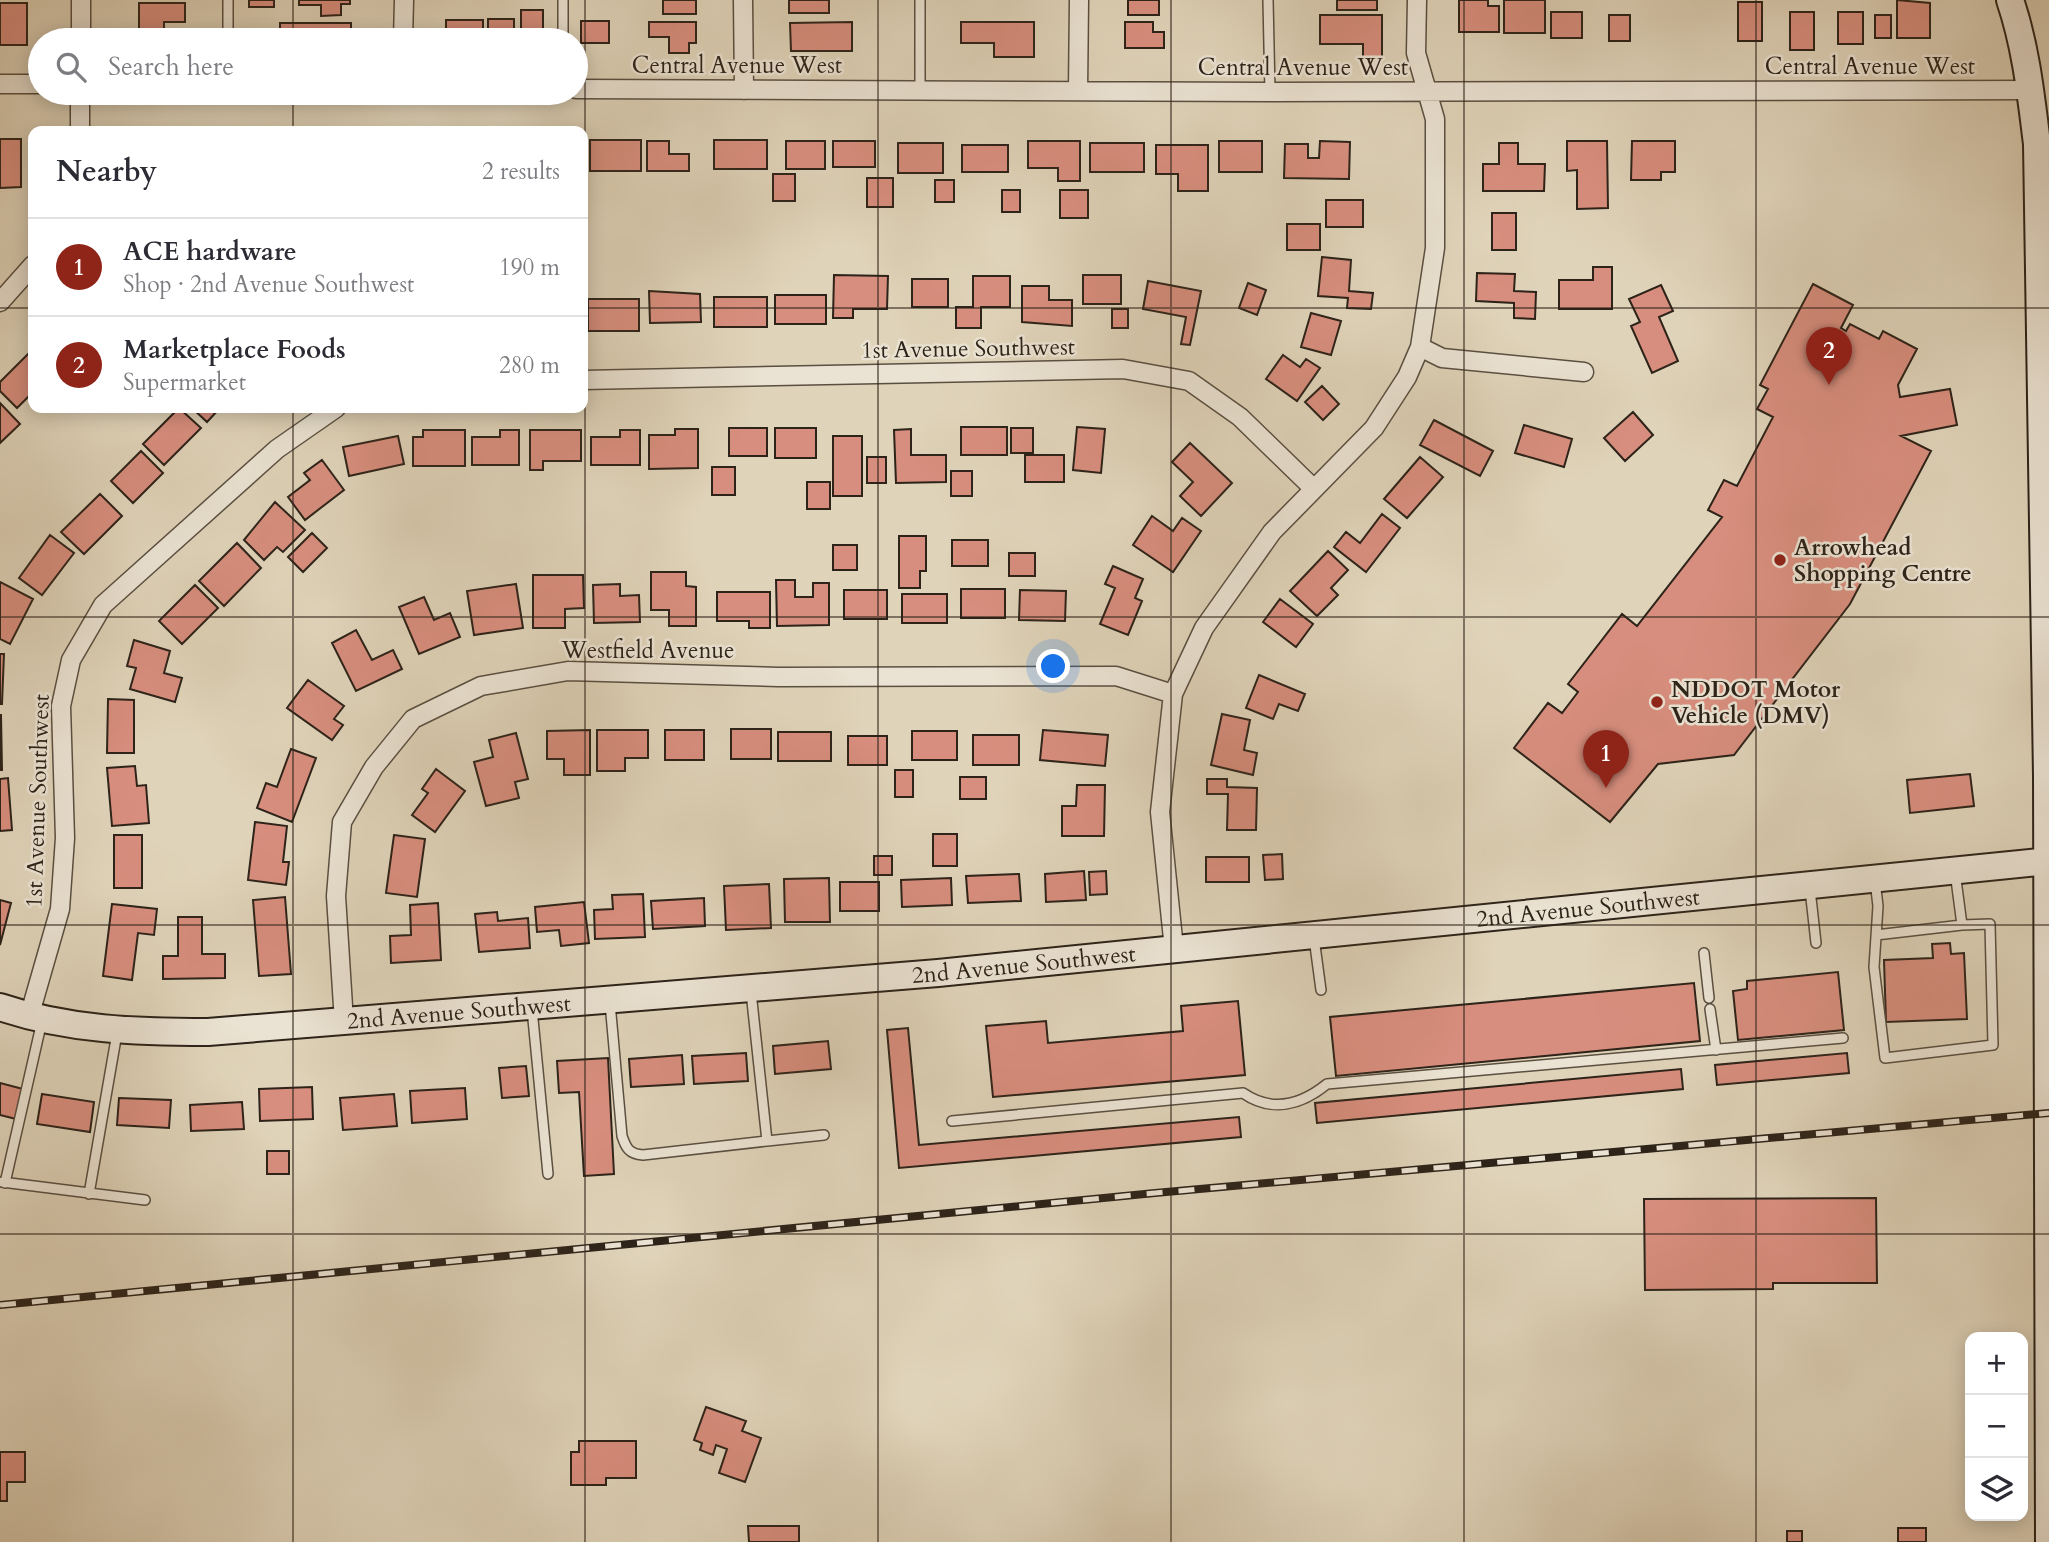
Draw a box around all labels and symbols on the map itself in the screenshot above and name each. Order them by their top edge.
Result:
street label: Central Avenue West [632,50,842,81]
street label: Central Avenue West [1765,51,1975,82]
street label: Central Avenue West [1198,52,1408,83]
pin: 2 [1806,327,1852,385]
street label: 1st Avenue Southwest [861,331,1075,366]
place label: Arrowhead Shopping Centre [1794,532,1972,589]
marker: Arrowhead Shopping Centre [1772,552,1788,568]
street label: Westfield Avenue [560,635,735,666]
your location [1036,649,1070,683]
place label: NDDOT Motor Vehicle (DMV) [1671,674,1841,731]
street label: 1st Avenue Southwest [18,694,57,908]
marker: NDDOT Motor Vehicle (DMV) [1649,694,1665,710]
pin: 1 [1583,730,1629,788]
street label: 2nd Avenue Southwest [1475,881,1701,935]
street label: 2nd Avenue Southwest [911,938,1137,991]
street label: 2nd Avenue Southwest [346,988,572,1037]

